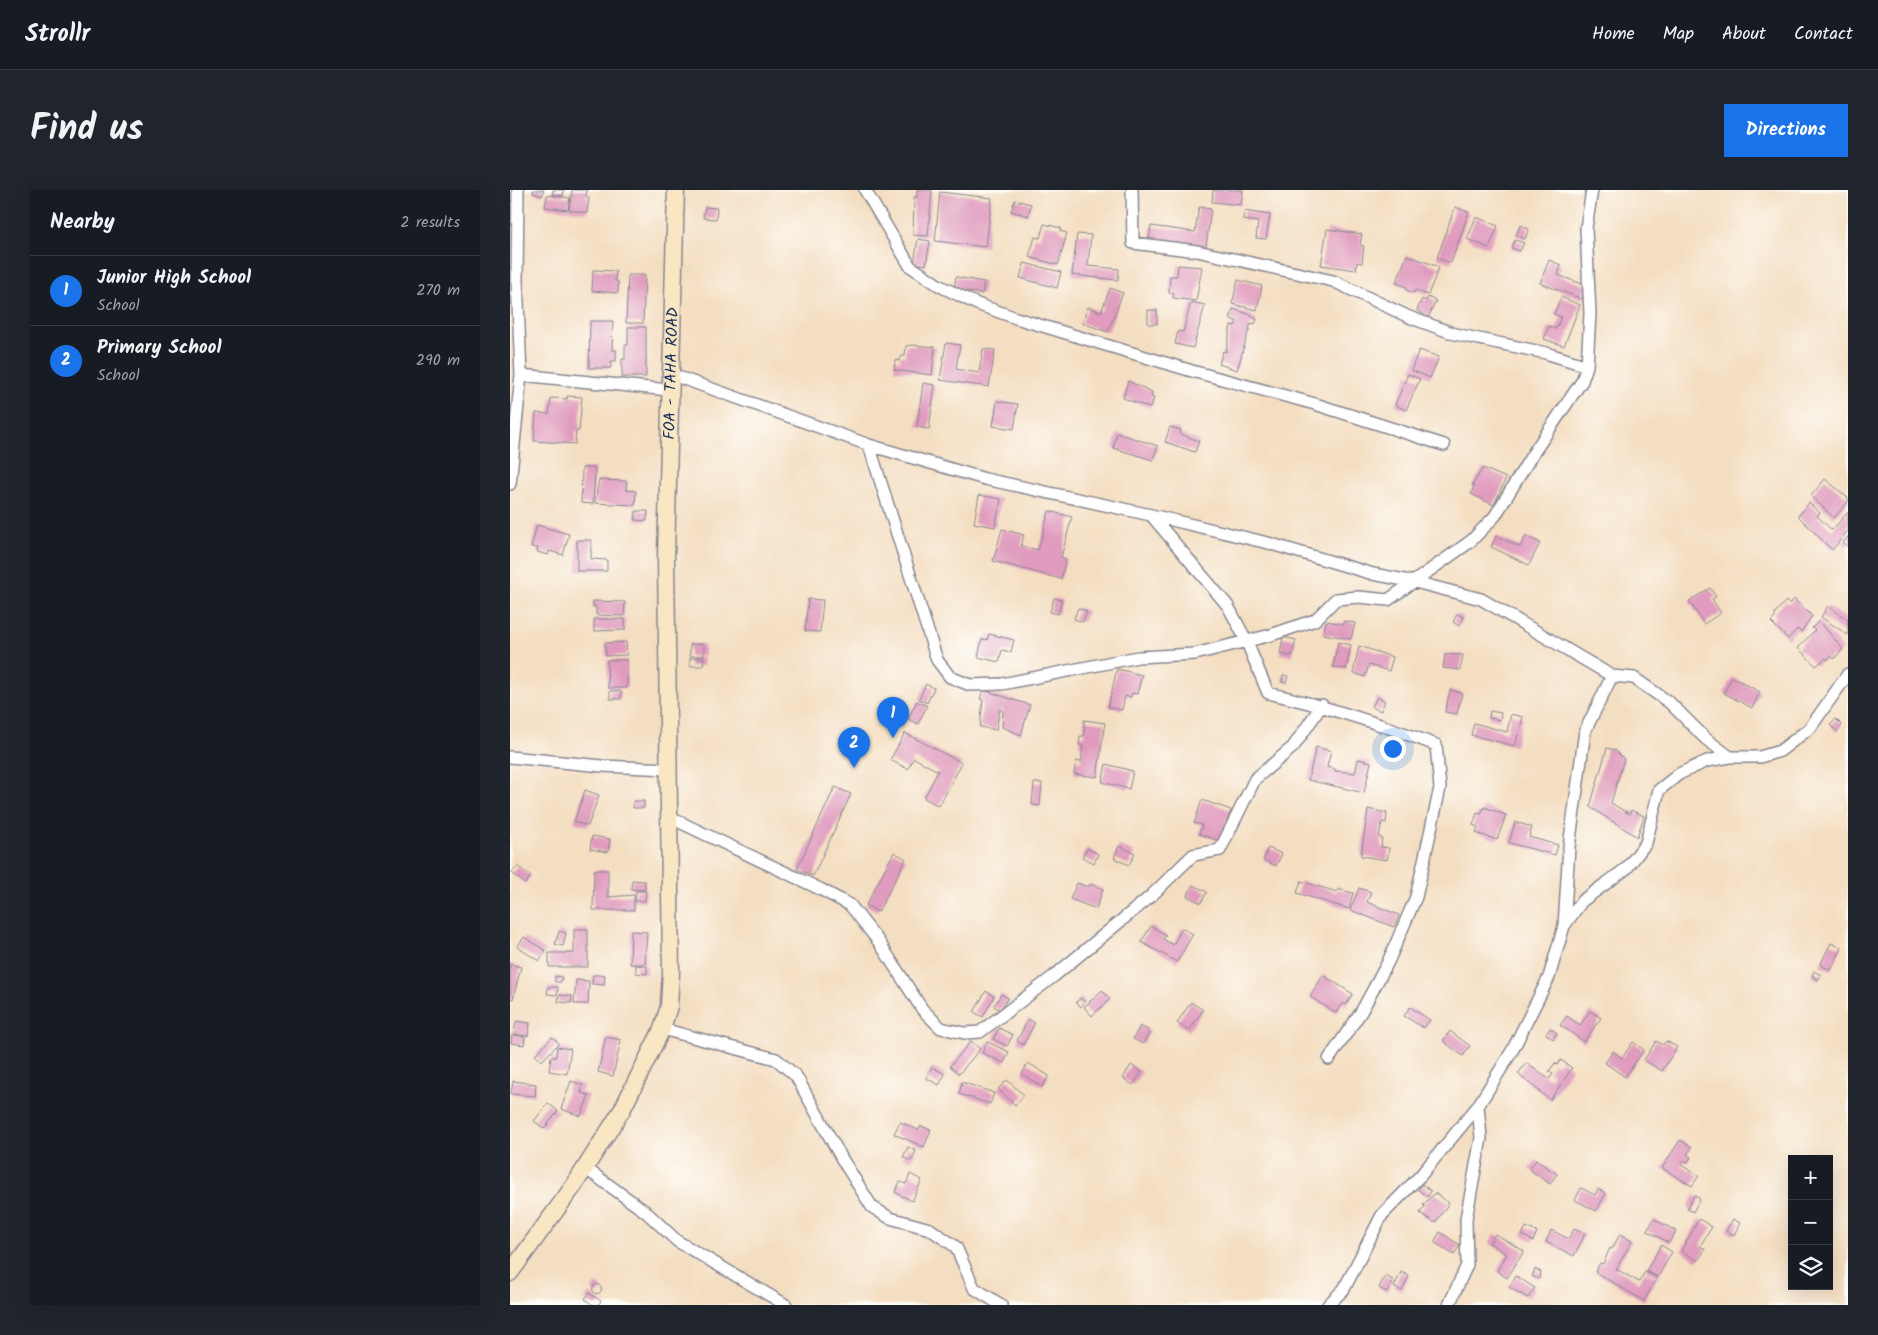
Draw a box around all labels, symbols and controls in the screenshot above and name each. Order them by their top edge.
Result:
text: Strollr [25,15,90,54]
text: Home [1592,20,1635,49]
text: Map [1663,20,1694,49]
text: About [1722,20,1766,49]
text: Contact [1794,20,1853,49]
text: Find us [30,102,143,158]
button: Directions [1724,104,1848,157]
text: Nearby [50,206,115,239]
text: 2 results [400,210,460,235]
text: Junior High School [97,263,251,293]
text: 1 [64,278,68,303]
text: 270 m [416,278,460,303]
text: School [97,293,140,318]
street label: FOA - TAHA ROAD [657,307,685,440]
text: Primary School [97,333,221,363]
text: 2 [61,348,71,373]
text: 290 m [416,348,460,373]
text: School [97,363,140,388]
pin: 1 [877,697,909,738]
pin: 2 [838,727,870,768]
your location [1380,736,1406,762]
map controls [1788,1155,1833,1290]
button: + [1788,1155,1833,1200]
button: − [1788,1200,1833,1245]
button: layers [1788,1245,1833,1290]

